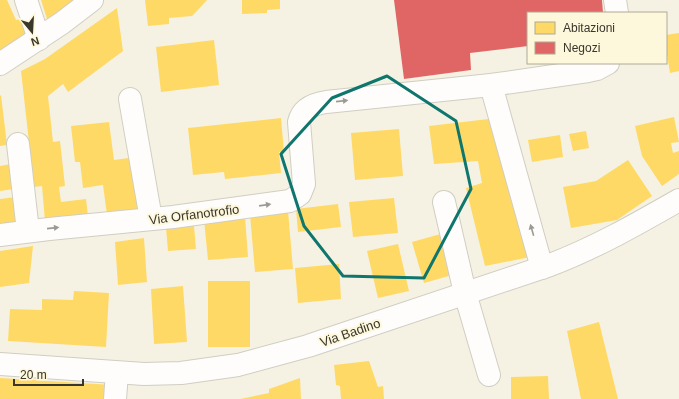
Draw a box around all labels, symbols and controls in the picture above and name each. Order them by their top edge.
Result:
north arrow [12,12,52,52]
legend [527,12,667,64]
text: Abitazioni [563,21,615,35]
text: N [29,35,41,48]
text: Negozi [563,41,600,55]
one-way arrow [336,97,348,104]
street label: Via Orfanotrofio [148,202,240,227]
one-way arrow [259,202,271,208]
one-way arrow [529,224,535,236]
one-way arrow [46,225,59,232]
street label: Via Badino [318,315,382,350]
scale bar [14,361,83,387]
text: 20 m [20,368,47,382]

